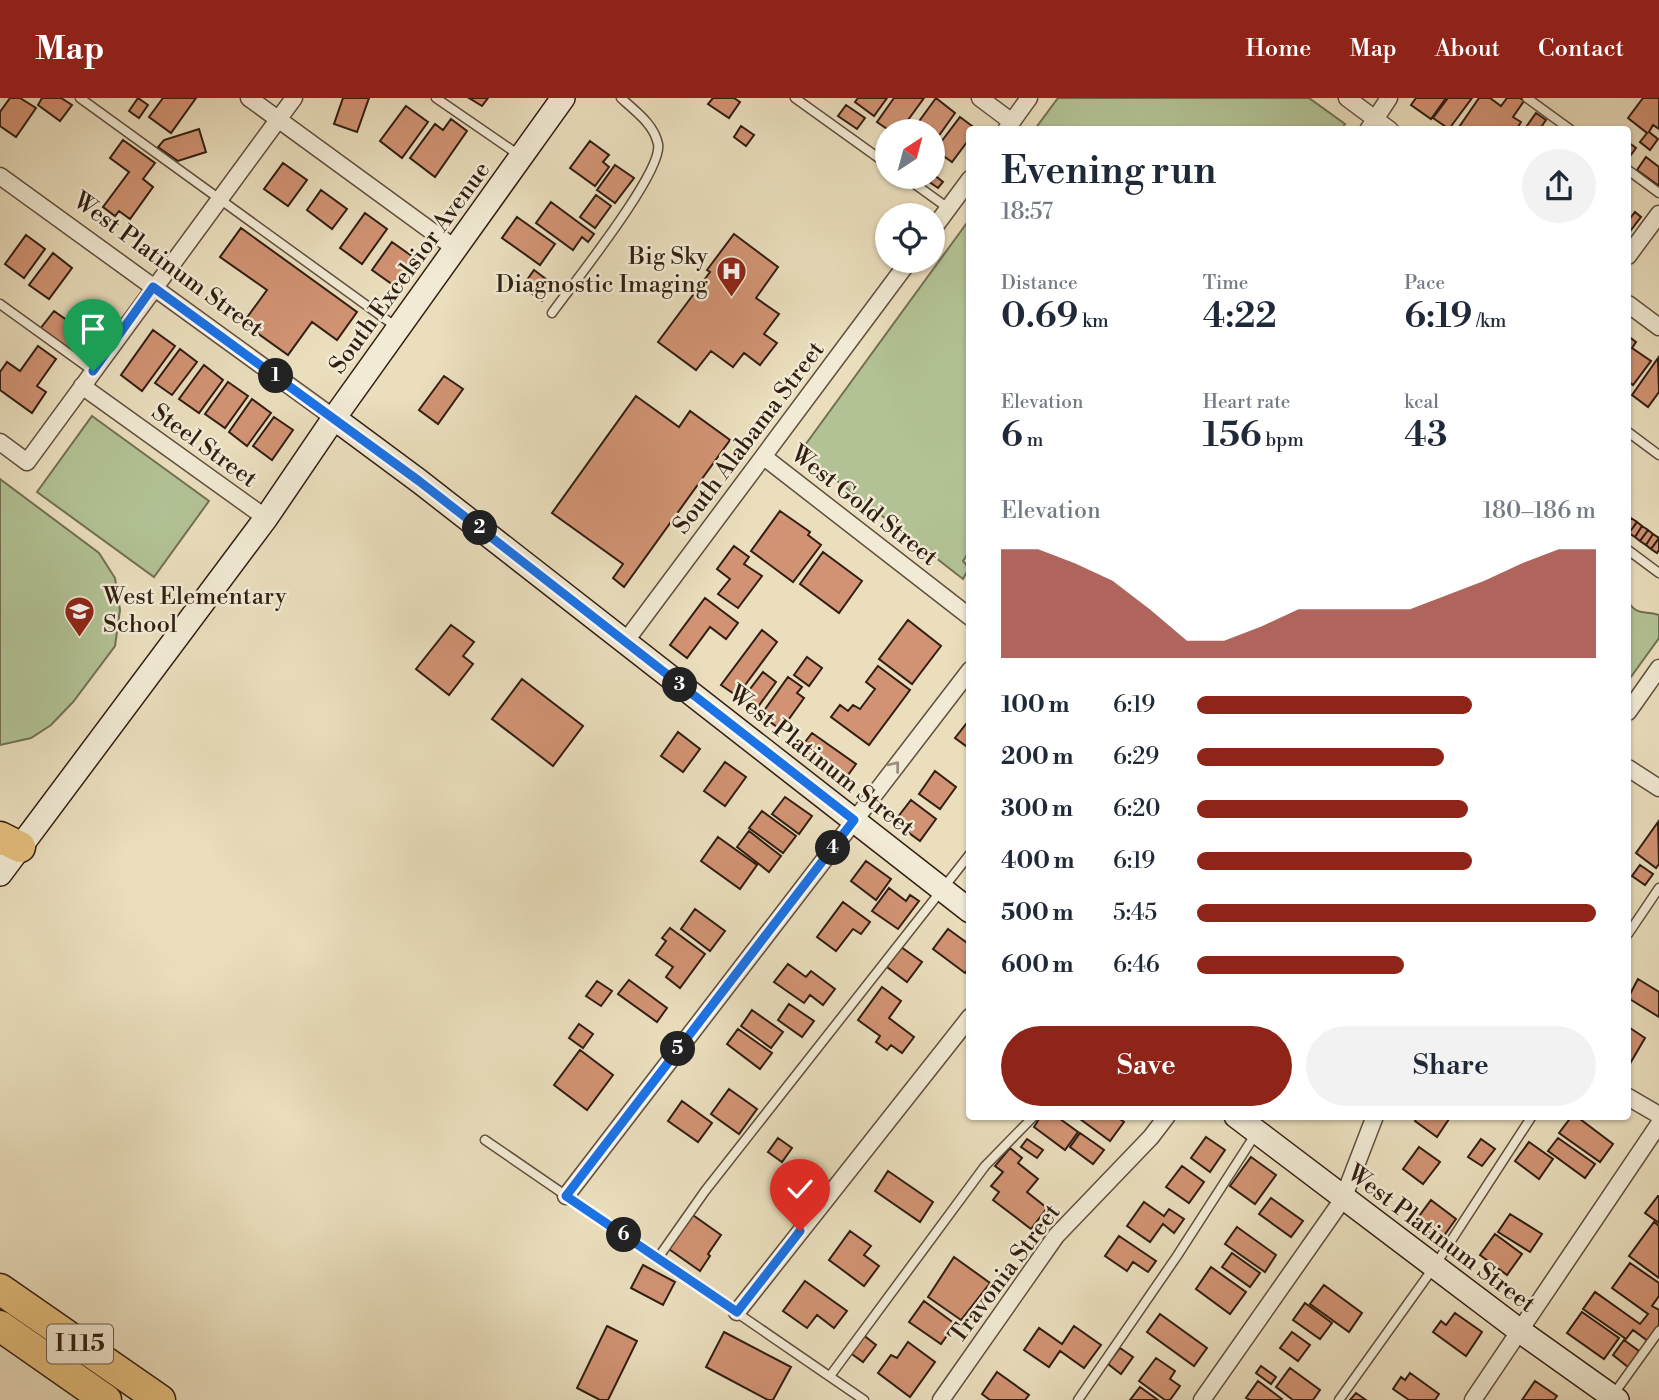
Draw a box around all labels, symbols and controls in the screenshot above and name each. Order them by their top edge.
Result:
text: Map [35,29,104,70]
text: Home [1246,34,1311,64]
text: Map [1349,34,1397,64]
text: About [1435,34,1500,64]
text: Contact [1538,34,1624,64]
north arrow [875,119,945,189]
map controls [875,119,945,273]
text: Evening run [1001,148,1216,195]
button: share [1522,149,1596,223]
street label: South Excelsior Avenue [323,156,497,380]
street label: West Platinum Street [66,185,269,344]
text: 18:57 [1001,198,1053,226]
button: locate [875,203,945,273]
place label: Big Sky Diagnostic Imaging [496,242,709,300]
hospital icon: Big Sky Diagnostic Imaging [714,254,748,298]
text: Distance [1001,271,1078,295]
text: Time [1203,271,1248,295]
text: Pace [1404,271,1445,295]
text: 0.69 [1001,295,1078,338]
text: 4:22 [1203,295,1277,338]
text: 6:19 [1404,295,1472,338]
pin [63,299,123,371]
text: km [1078,309,1109,333]
text: /km [1472,309,1506,333]
icon: arrive [74,310,112,348]
street label: South Alabama Street [667,335,832,540]
pin: 1 [258,358,294,394]
text: 1 [271,363,280,387]
text: Elevation [1001,390,1083,414]
text: Heart rate [1203,390,1290,414]
text: kcal [1404,390,1439,414]
street label: Steel Street [145,398,263,495]
text: 6 [1001,414,1023,457]
text: 156 [1203,414,1262,457]
text: 43 [1404,414,1447,457]
text: m [1023,428,1043,452]
text: bpm [1262,428,1304,452]
street label: West Gold Street [784,439,944,573]
text: Elevation [1001,497,1101,525]
text: 180–186 m [1482,497,1596,525]
pin: 2 [462,510,498,546]
text: 2 [474,515,485,539]
place label: West Elementary School [102,582,287,640]
school or university icon: West Elementary School [63,594,97,638]
pin: 3 [662,668,698,702]
text: 3 [674,672,685,696]
street label: West Platinum Street [721,678,920,843]
text: 100 m [1001,691,1069,719]
text: 6:19 [1113,691,1155,719]
text: 200 m [1001,743,1073,771]
text: 6:29 [1113,743,1159,771]
one-way arrow [887,762,900,774]
text: 300 m [1001,795,1073,823]
text: 6:20 [1113,795,1161,823]
pin: 4 [816,830,850,866]
text: 4 [826,835,839,859]
text: 400 m [1001,847,1074,875]
text: 6:19 [1113,847,1155,875]
text: 500 m [1001,899,1073,927]
text: 5:45 [1113,899,1157,927]
text: 600 m [1001,951,1074,979]
text: 6:46 [1113,951,1160,979]
button: Save [1001,1026,1292,1106]
button: Share [1306,1026,1596,1106]
pin: 5 [660,1032,696,1066]
text: 5 [672,1036,683,1060]
street label: West Platinum Street [1340,1158,1541,1320]
pin [770,1159,830,1231]
icon: check [781,1170,819,1208]
street label: Travonia Street [943,1198,1068,1350]
pin: 6 [606,1218,642,1252]
text: 6 [618,1222,629,1246]
road number: I 115 [47,1324,113,1364]

